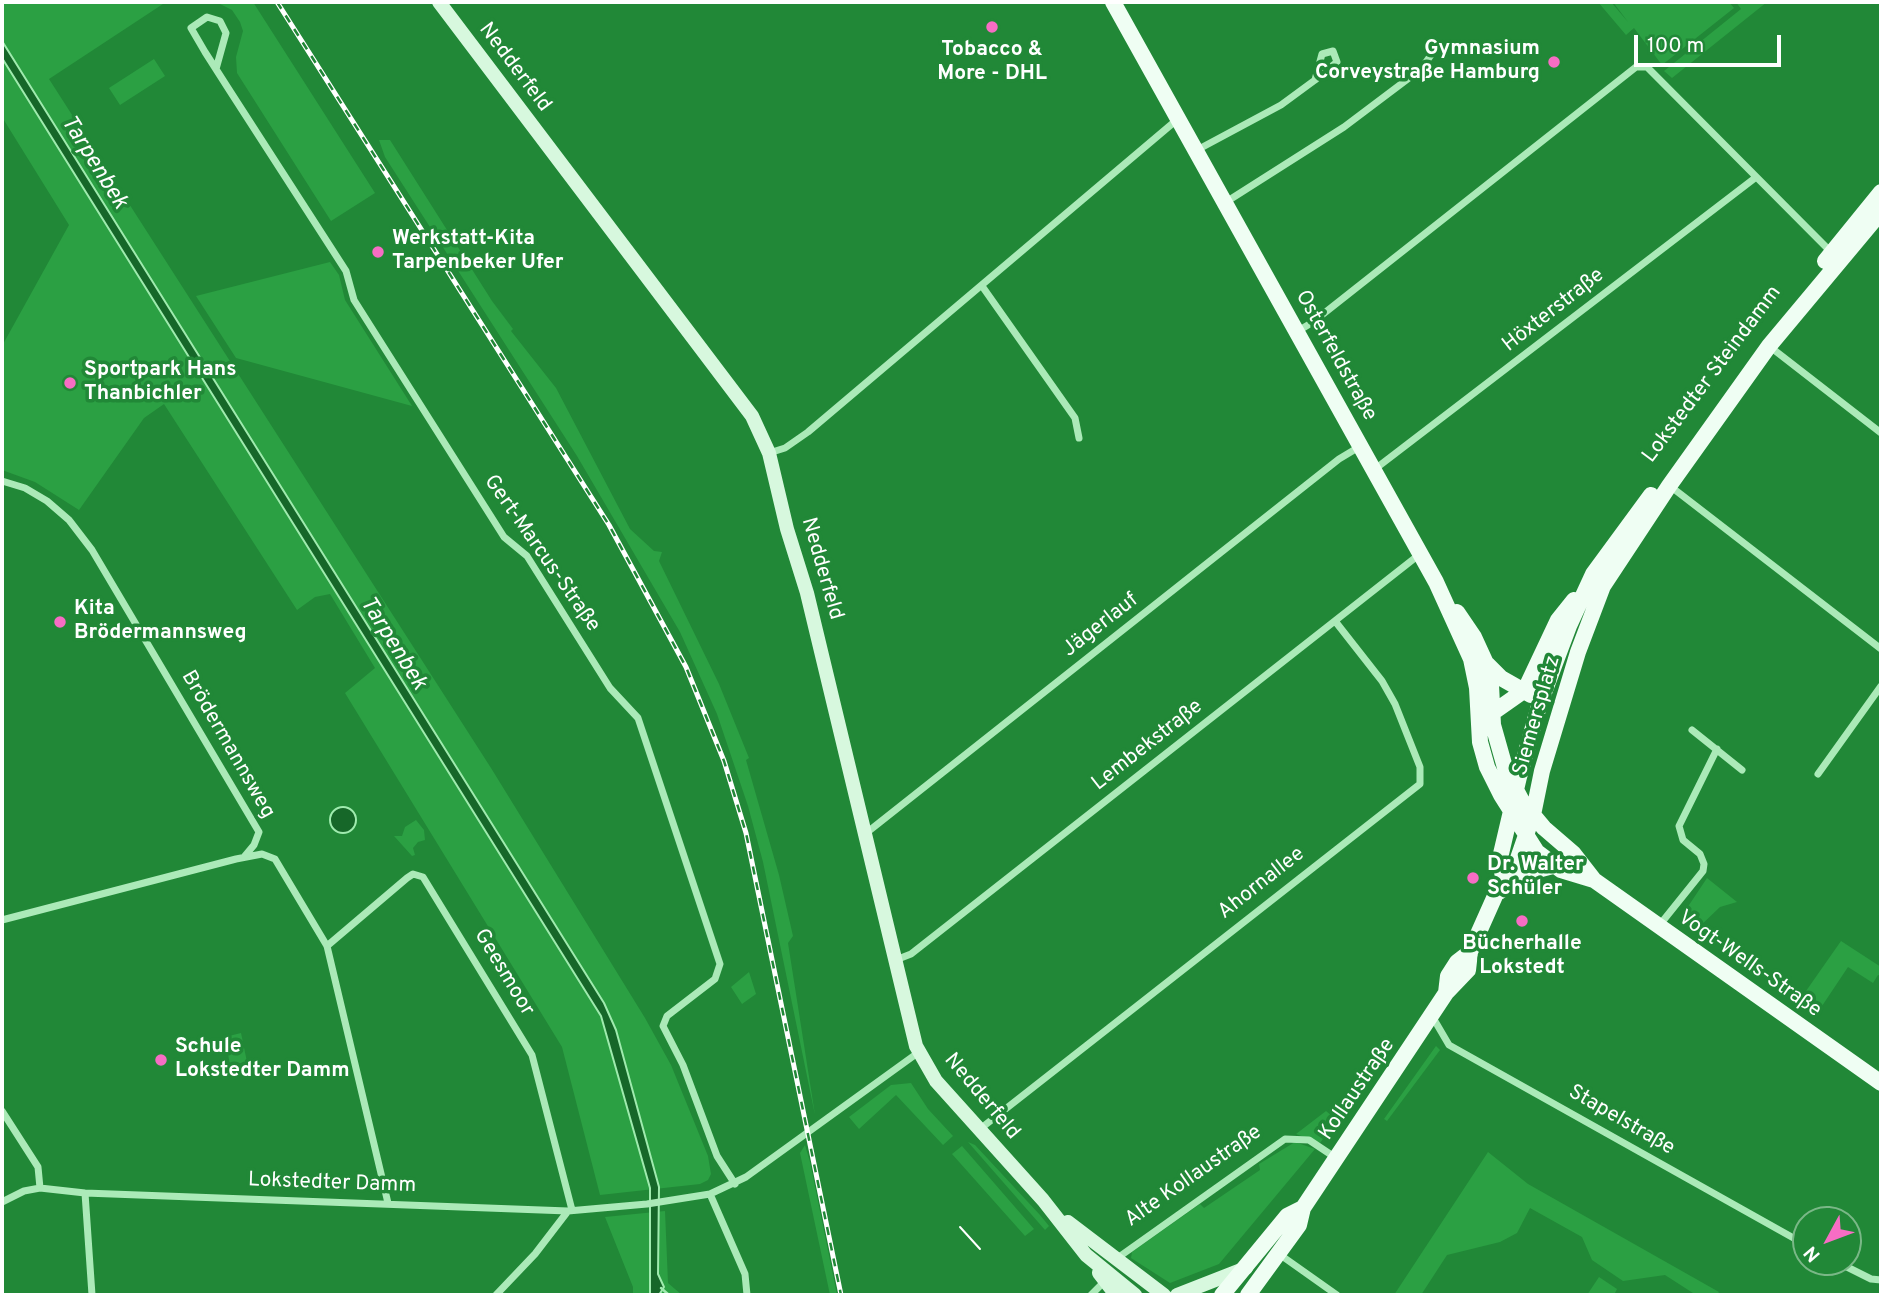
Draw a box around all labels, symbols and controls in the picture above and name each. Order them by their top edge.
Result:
street label: Nedderfeld [472,18,556,118]
marker: Tobacco & More - DHL [984,19,1000,35]
scale bar [1638,21,1785,65]
text: 100 m [1647,33,1704,60]
place label: Gymnasium Corveystraße Hamburg [1315,37,1540,87]
place label: Tobacco & More - DHL [937,38,1047,88]
marker: Gymnasium Corveystraße Hamburg [1546,54,1562,70]
water label: Tarpenbek [53,111,133,215]
place label: Werkstatt-Kita Tarpenbeker Ufer [392,227,564,277]
marker: Werkstatt-Kita Tarpenbeker Ufer [370,244,386,260]
street label: Höxterstraße [1498,264,1610,358]
street label: Lokstedter Steindamm [1638,281,1788,469]
street label: Osterfeldstraße [1289,286,1381,426]
place label: Sportpark Hans Thanbichler [84,358,237,408]
marker: Sportpark Hans Thanbichler [62,375,78,391]
street label: Gert-Marcus-Straße [477,471,605,637]
street label: Nedderfeld [794,515,848,623]
street label: Jägerlauf [1058,589,1144,663]
water label: Tarpenbek [352,592,432,696]
place label: Kita Brödermannsweg [74,597,247,647]
marker: Kita Brödermannsweg [52,614,68,630]
street label: Siemersplatz [1509,653,1567,779]
street label: Brödermannsweg [174,667,280,823]
street label: Lembekstraße [1088,695,1208,797]
street label: Ahornallee [1214,842,1310,926]
place label: Dr. Walter Schüler [1487,853,1584,903]
marker: Dr. Walter Schüler [1465,870,1481,886]
street label: Vogt-Wells-Straße [1672,906,1826,1024]
marker: Bücherhalle Lokstedt [1514,913,1530,929]
street label: Geesmoor [467,925,539,1021]
place label: Bücherhalle Lokstedt [1462,932,1582,982]
street label: Kollaustraße [1315,1034,1401,1146]
place label: Schule Lokstedter Damm [175,1035,350,1085]
street label: Nedderfeld [938,1049,1024,1145]
marker: Schule Lokstedter Damm [153,1052,169,1068]
street label: Stapelstraße [1563,1080,1679,1162]
street label: Alte Kollaustraße [1121,1120,1267,1234]
street label: Lokstedter Damm [247,1168,417,1200]
north arrow [1792,1206,1862,1276]
text: N [1799,1240,1826,1266]

